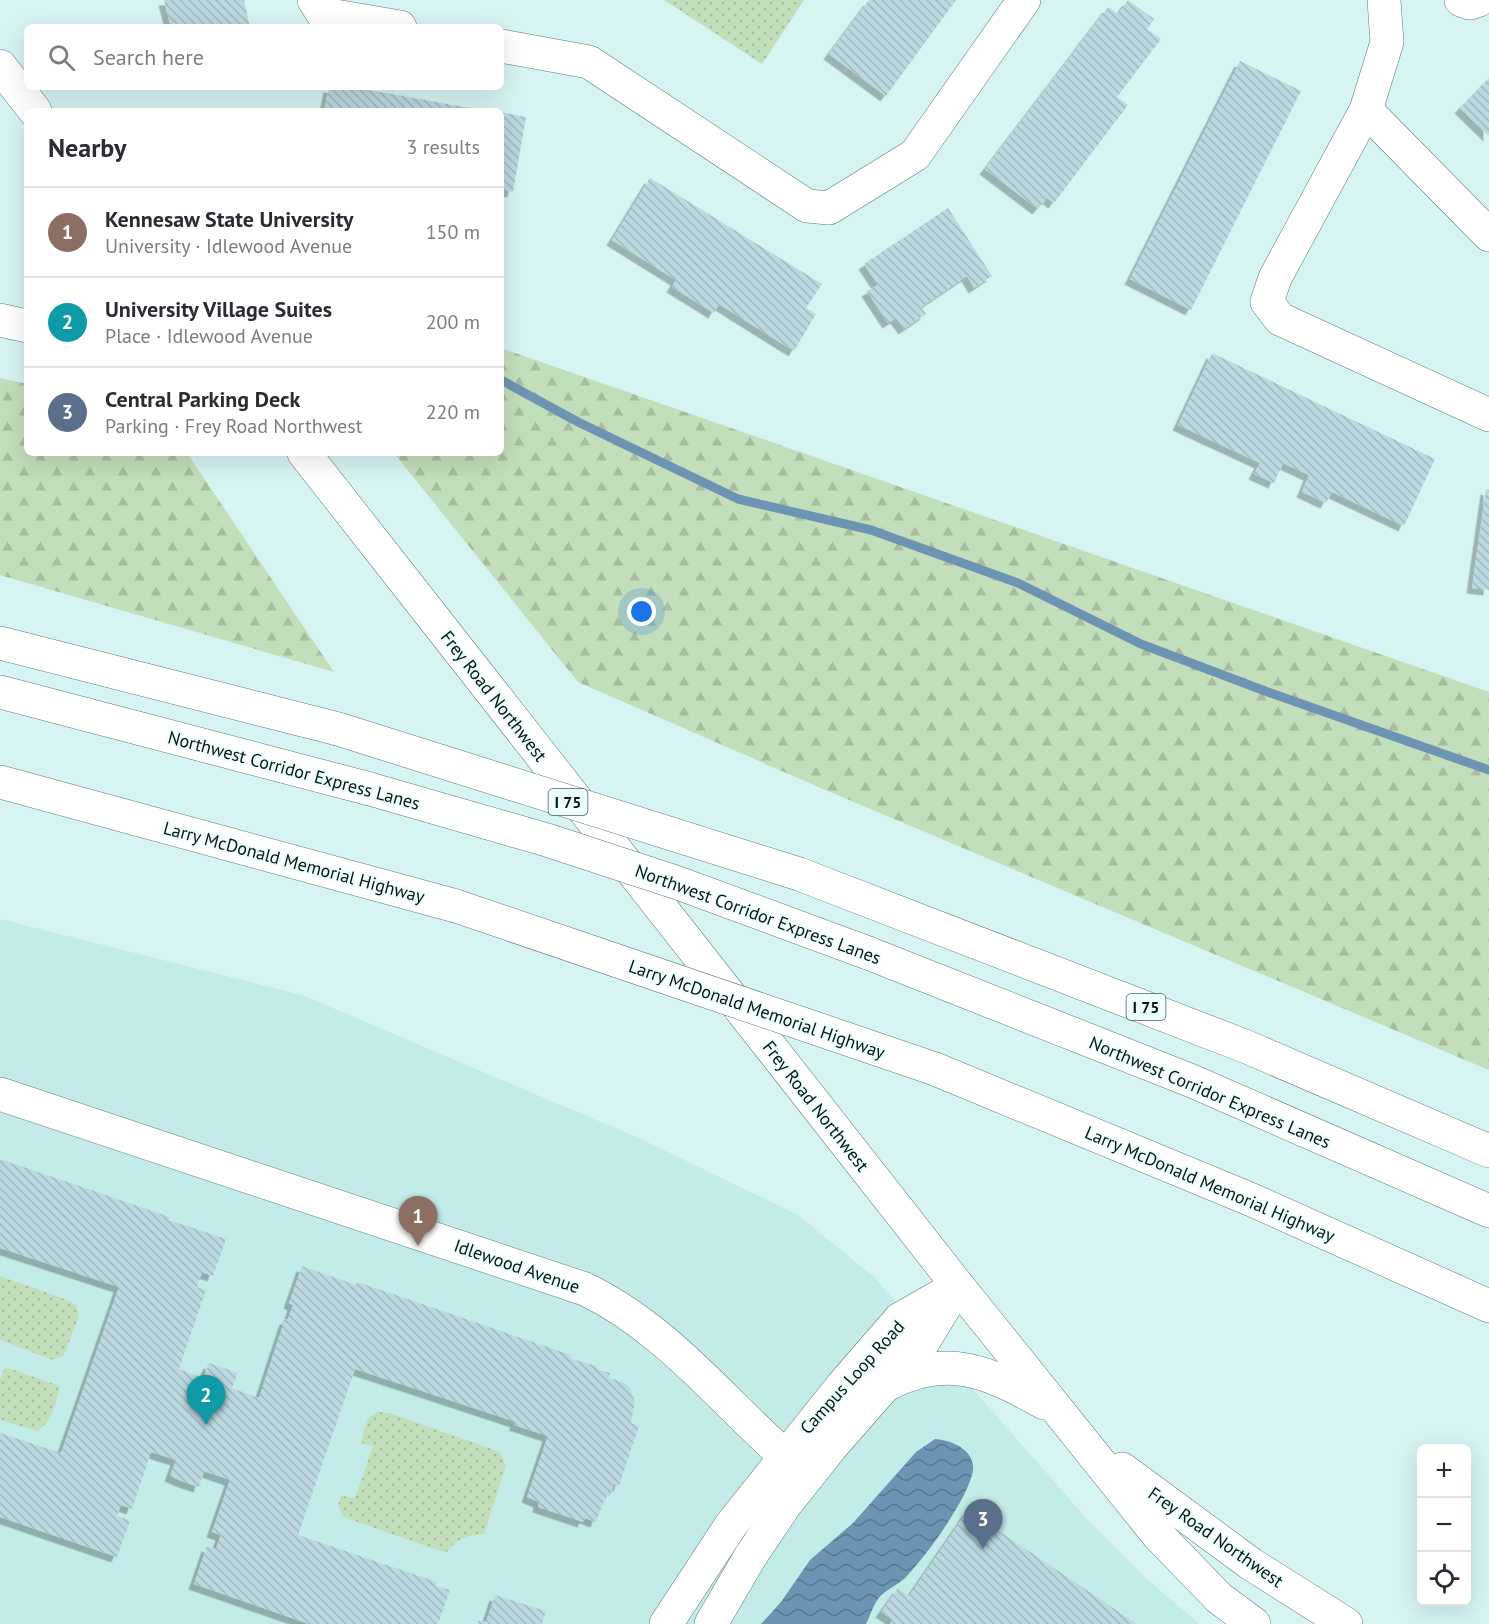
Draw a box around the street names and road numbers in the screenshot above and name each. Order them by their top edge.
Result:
street label: Frey Road Northwest [436,626,552,766]
street label: Northwest Corridor Express Lanes [165,725,423,815]
road number: I 75 [548,789,588,815]
street label: Larry McDonald Memorial Highway [161,816,428,908]
street label: Northwest Corridor Express Lanes [632,859,884,969]
street label: Larry McDonald Memorial Highway [626,954,889,1064]
road number: I 75 [1126,994,1166,1020]
street label: Northwest Corridor Express Lanes [1086,1031,1334,1153]
street label: Frey Road Northwest [758,1036,874,1176]
street label: Larry McDonald Memorial Highway [1081,1121,1339,1247]
street label: Idlewood Avenue [451,1234,583,1298]
street label: Campus Loop Road [795,1315,909,1439]
street label: Frey Road Northwest [1144,1482,1288,1592]

